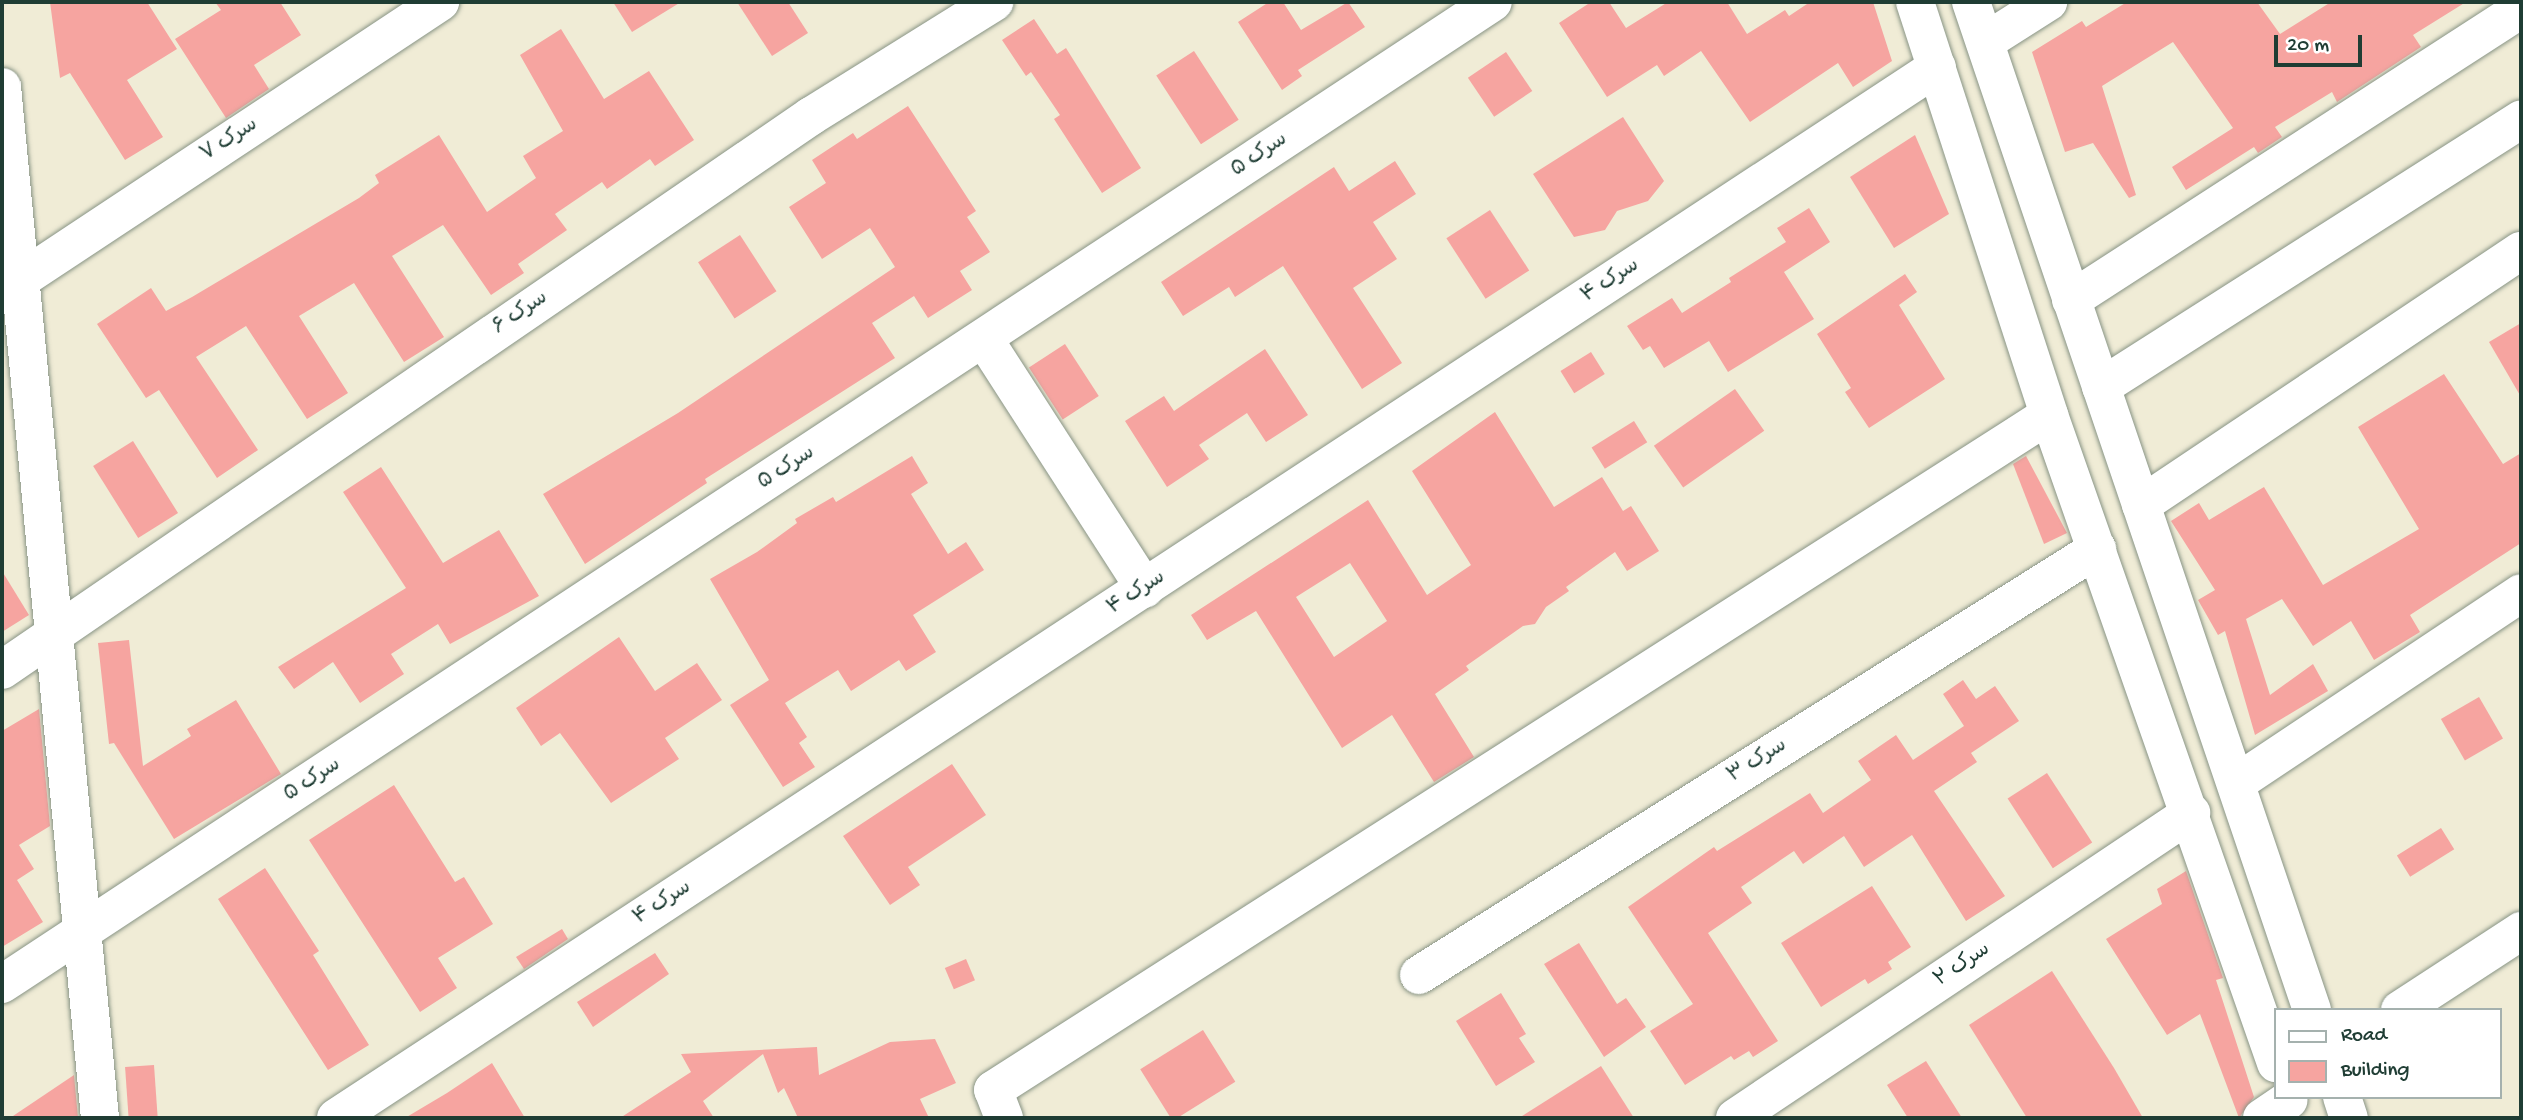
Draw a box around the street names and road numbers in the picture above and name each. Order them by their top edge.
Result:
street label: سرک ۷ [197,113,263,169]
street label: سرک ۵ [1227,128,1293,184]
street label: سرک ۴ [1577,254,1645,310]
street label: سرک ۶ [489,287,553,341]
street label: سرک ۵ [754,441,820,497]
street label: سرک ۴ [1103,566,1171,622]
street label: سرک ۳ [1724,734,1792,790]
street label: سرک ۵ [280,753,346,809]
street label: سرک ۴ [629,876,697,932]
street label: سرک ۲ [1930,938,1996,994]

